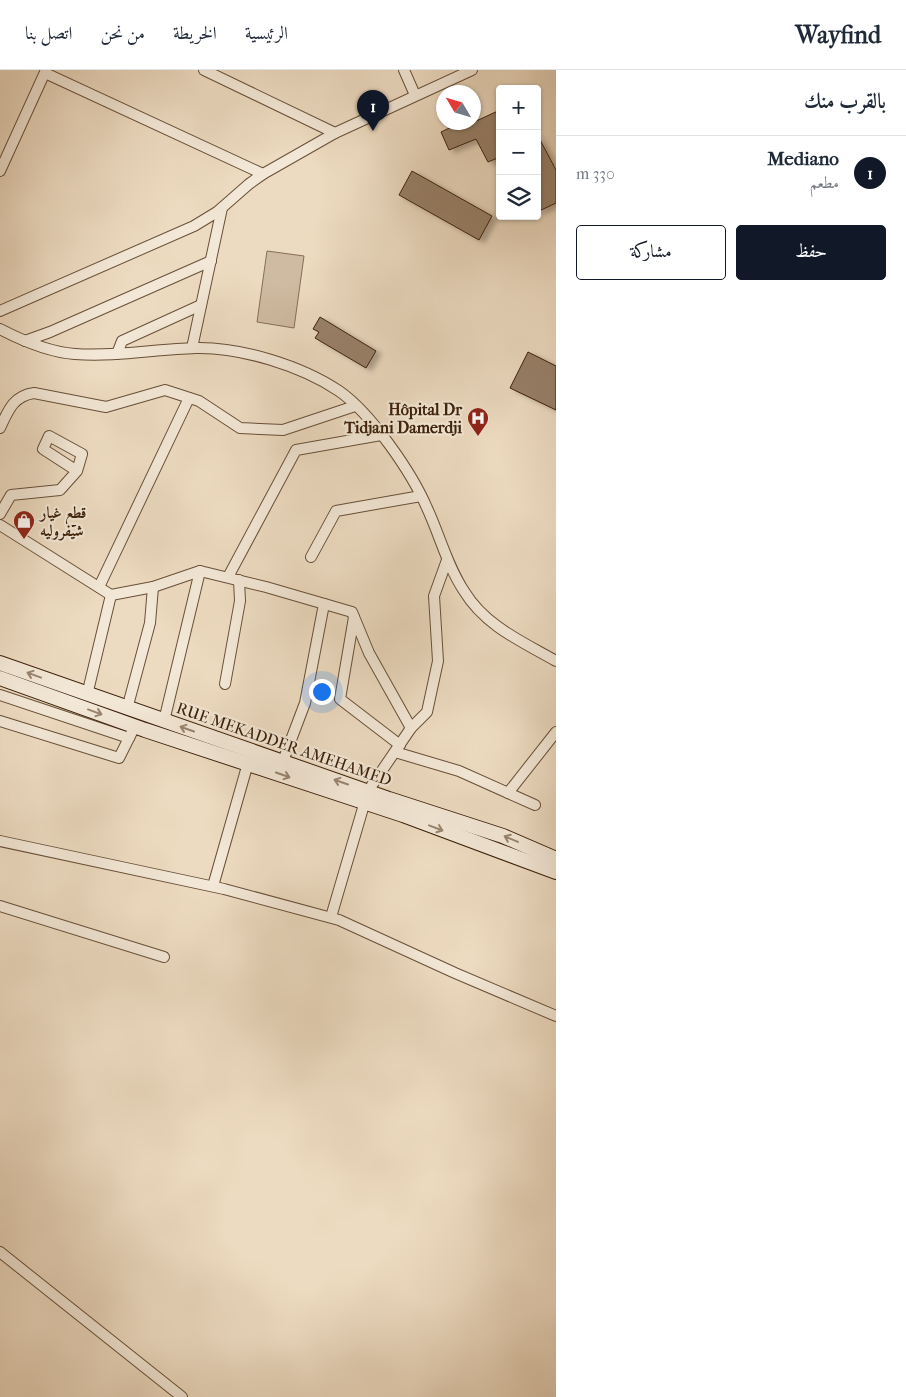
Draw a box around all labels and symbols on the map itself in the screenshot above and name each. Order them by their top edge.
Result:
north arrow [436,85,481,130]
pin: 1 [357,90,389,131]
place label: Hôpital Dr Tidjani Damerdji [343,400,463,437]
hospital icon: Hôpital Dr Tidjani Damerdji [466,406,490,437]
place label: قطع غيار شيفروليه [38,503,86,541]
shop icon: قطع غيار شيفروليه [12,509,36,540]
one-way arrow [26,670,42,679]
your location [309,679,335,705]
street label: RUE MEKADDER AMEHAMED [174,698,394,790]
one-way arrow [87,708,103,717]
one-way arrow [180,724,195,733]
one-way arrow [274,770,290,780]
one-way arrow [333,777,349,786]
one-way arrow [428,824,443,833]
one-way arrow [504,834,519,844]

